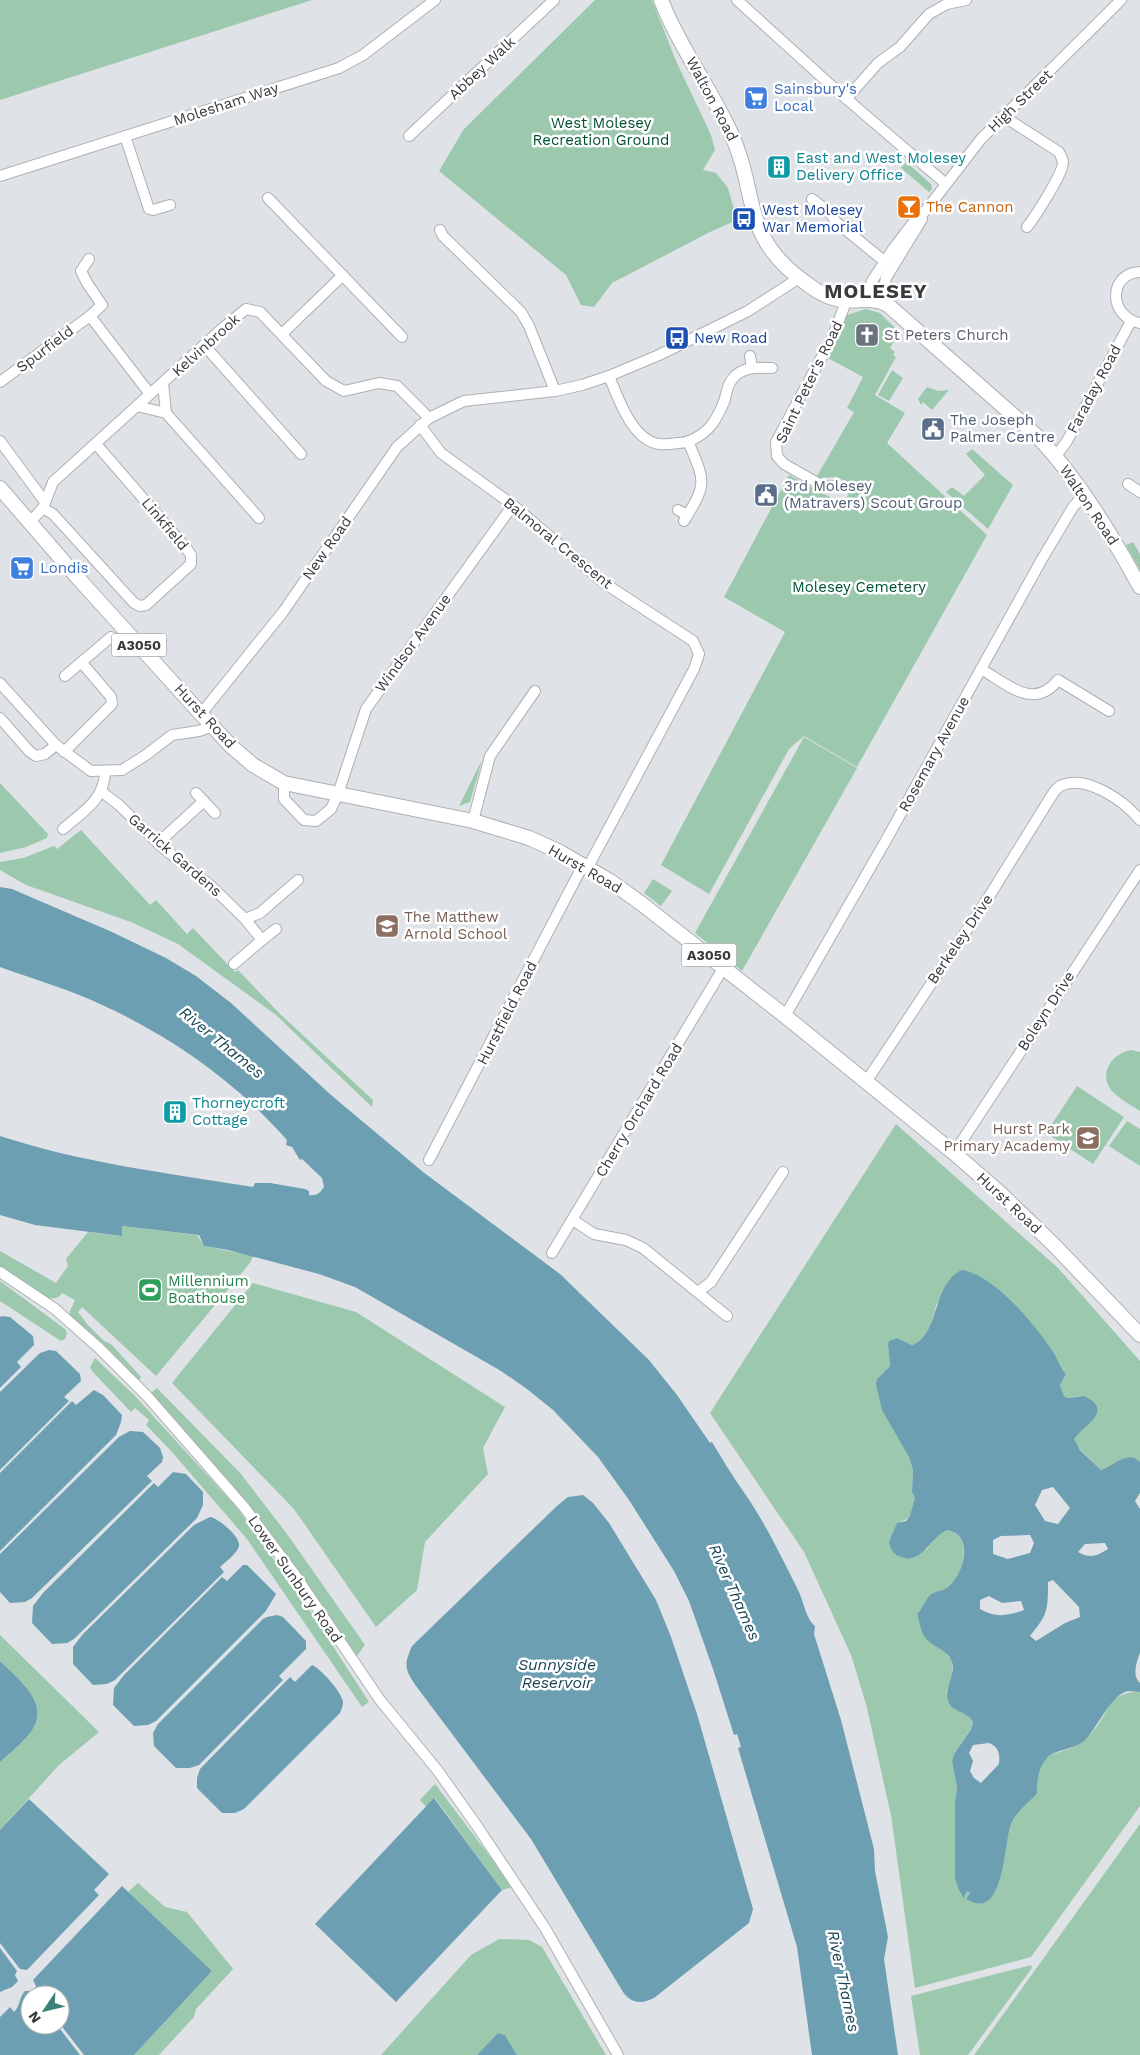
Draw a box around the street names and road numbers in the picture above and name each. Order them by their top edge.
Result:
street label: Abbey Walk [445,32,519,103]
street label: Walton Road [682,54,742,144]
street label: High Street [984,65,1056,136]
street label: Molesham Way [171,78,281,129]
street label: Kelvinbrook [168,310,244,380]
street label: Saint Peter's Road [772,318,846,446]
street label: Spurfield [13,322,77,376]
street label: Faraday Road [1063,342,1125,436]
street label: Walton Road [1056,461,1122,549]
street label: Linkfield [138,494,192,554]
street label: Balmoral Crescent [500,494,617,593]
street label: New Road [299,513,355,583]
street label: Windsor Avenue [371,590,455,696]
road number: A3050 [112,634,166,656]
street label: Hurst Road [170,680,240,752]
street label: Rosemary Avenue [895,693,973,815]
street label: Garrick Gardens [125,810,225,900]
street label: Hurst Road [545,841,625,897]
street label: Berkeley Drive [923,891,997,987]
road number: A3050 [682,944,736,966]
street label: Hurstfield Road [473,958,541,1068]
street label: Boleyn Drive [1014,968,1078,1054]
street label: Cherry Orchard Road [592,1040,686,1180]
street label: Hurst Road [973,1168,1045,1238]
street label: Lower Sunbury Road [244,1512,346,1646]

